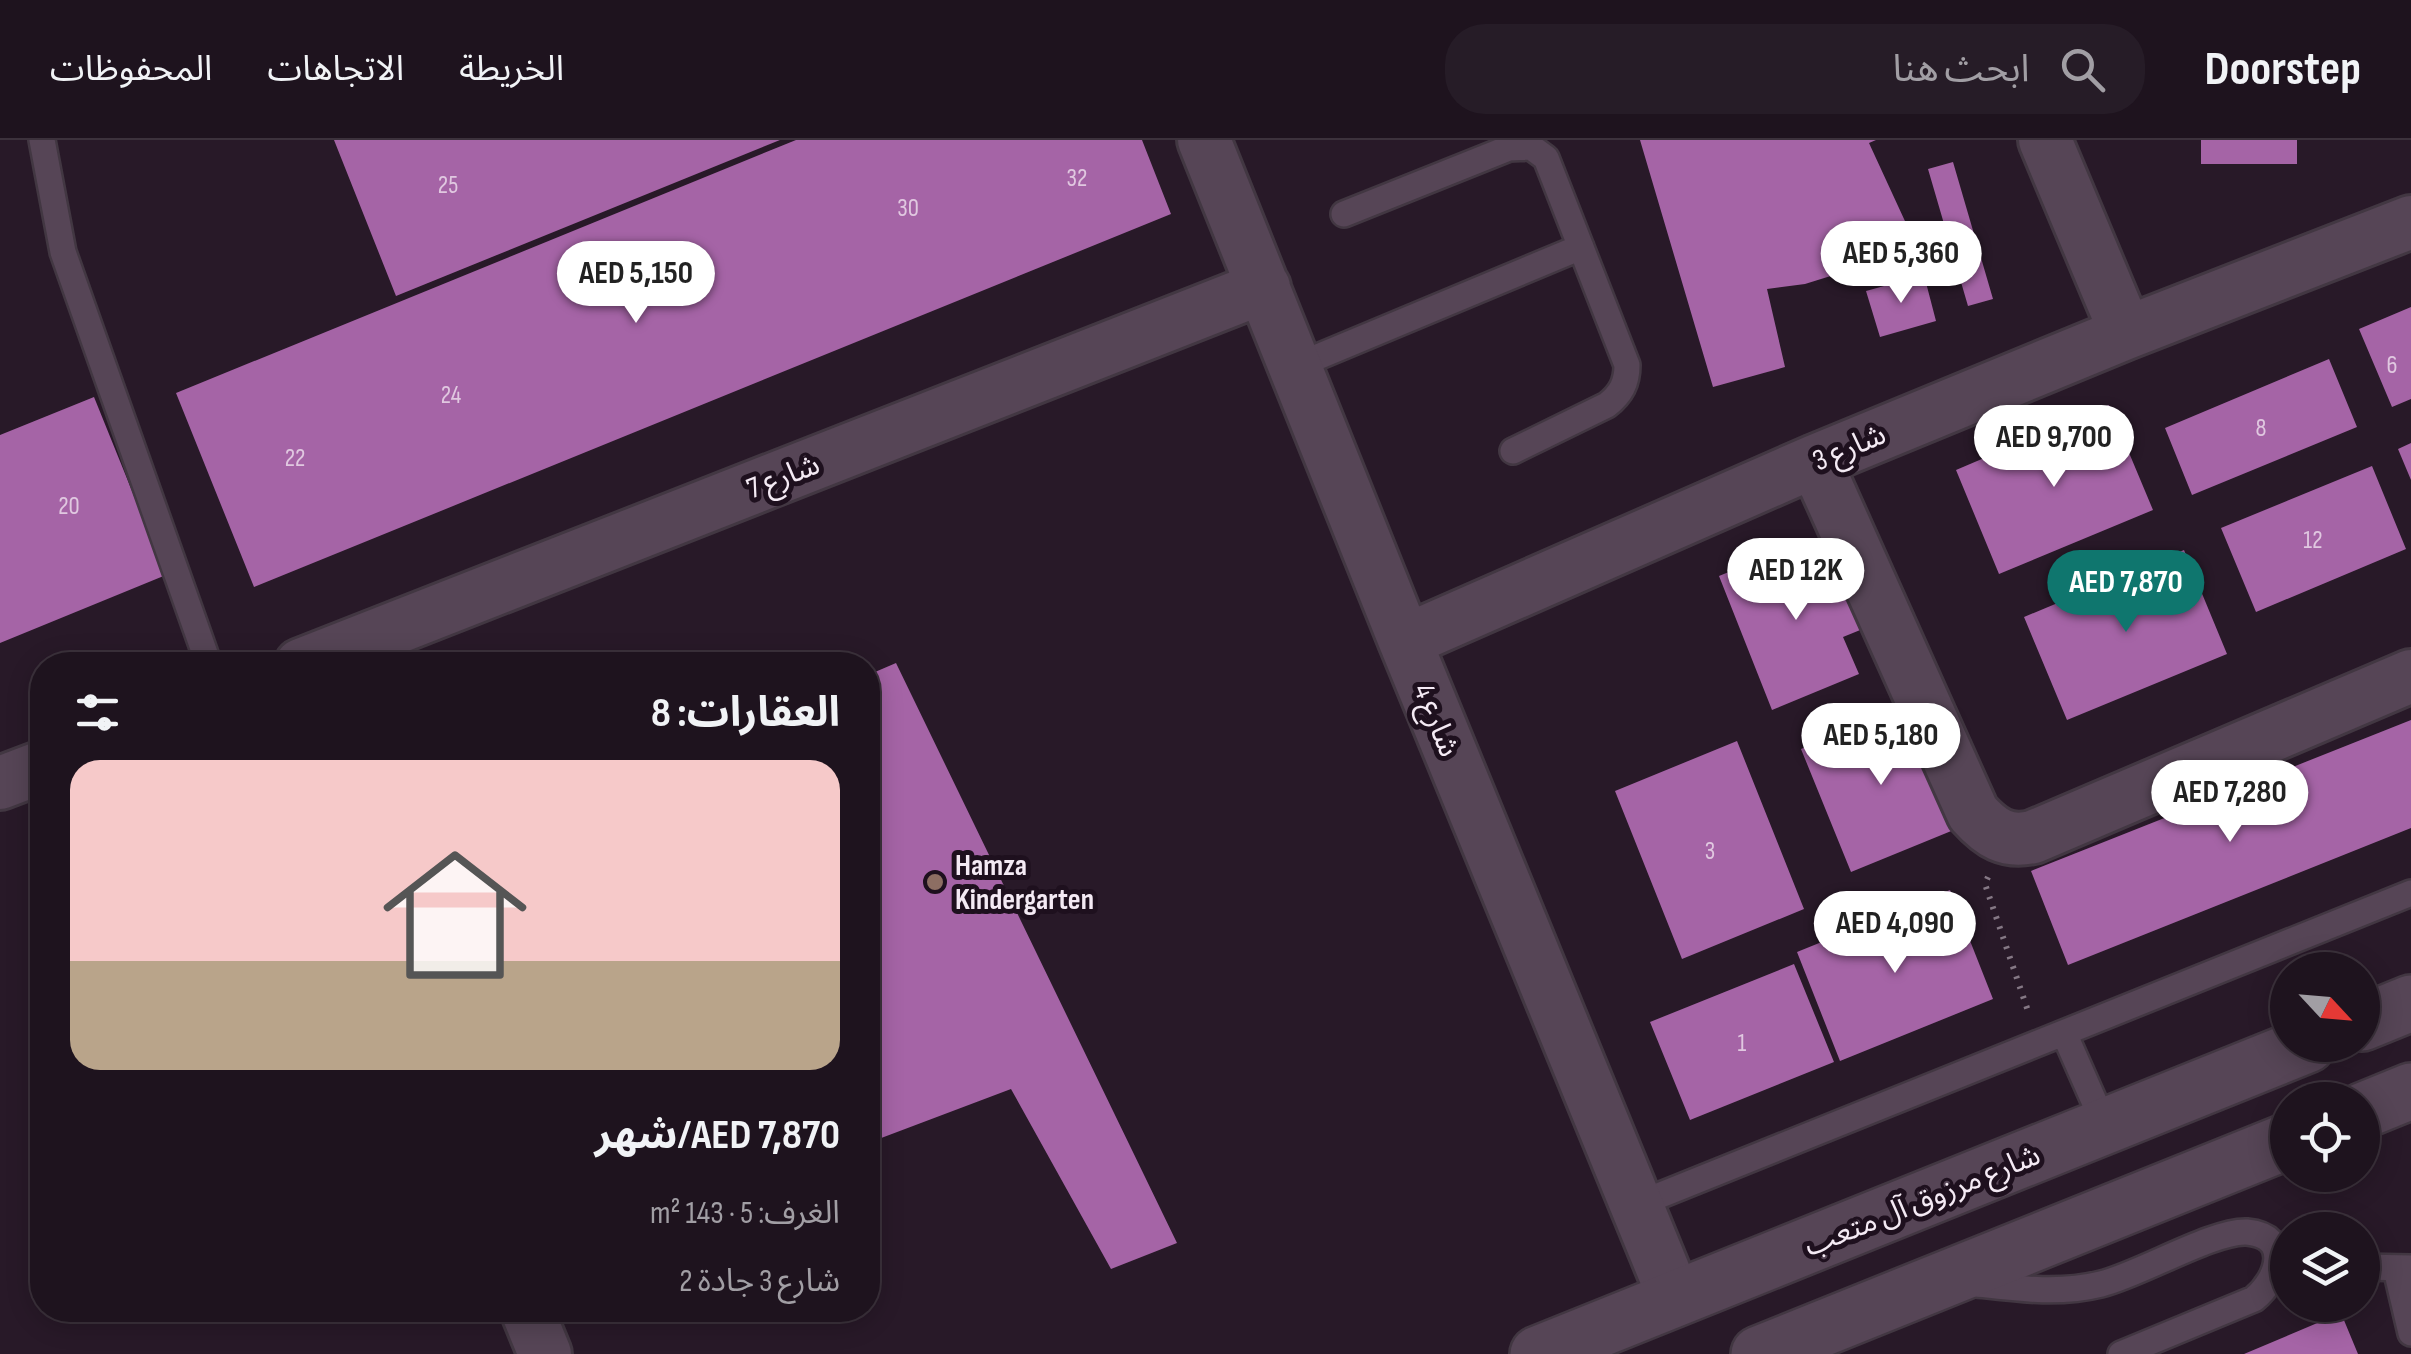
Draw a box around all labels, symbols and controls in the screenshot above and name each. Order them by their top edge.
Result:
search box [1445,24,2145,114]
text: Doorstep [2205,41,2361,98]
icon: search [2055,42,2110,97]
text: ابحث هنا [1893,47,2030,92]
text: المحفوظات [50,48,212,91]
text: الاتجاهات [267,48,404,91]
text: الخريطة [459,48,564,91]
house number: 32 [1067,163,1087,194]
house number: 25 [438,170,458,201]
house number: 30 [897,193,919,224]
pin: AED 5,360 [1787,221,2015,306]
text: AED 5,360 [1843,234,1959,273]
pin: AED 5,150 [522,241,750,326]
text: AED 5,150 [579,254,693,293]
house number: 6 [2387,350,2397,381]
house number: 24 [441,380,461,411]
pin: AED 9,700 [1940,405,2168,490]
house number: 8 [2256,413,2266,444]
street label: شارع 3 [1807,417,1892,482]
text: AED 9,700 [1996,418,2112,457]
house number: 22 [285,443,305,474]
street label: شارع 7 [742,447,826,510]
house number: 20 [58,491,80,522]
house number: 12 [2303,525,2323,556]
pin: AED 12K [1704,538,1888,623]
pin: AED 7,870 [2012,550,2240,635]
text: AED 12K [1749,551,1843,590]
text: AED 7,870 [2069,563,2183,602]
street label: شارع 4 [1402,678,1467,763]
icon: filters [70,685,125,740]
text: العقارات: 8 [651,688,840,739]
pin: AED 5,180 [1767,703,1995,788]
text: AED 5,180 [1823,716,1939,755]
pin: AED 7,280 [2116,760,2344,845]
text: AED 7,280 [2173,773,2287,812]
icon: home [365,825,545,1005]
house number: 3 [1705,836,1715,867]
place label: Hamza Kindergarten [955,848,1094,918]
marker: Hamza Kindergarten [924,871,946,893]
pin: AED 4,090 [1781,891,2009,976]
text: AED 4,090 [1836,904,1954,943]
north arrow [2270,952,2380,1062]
map controls [2270,952,2380,1322]
house number: 1 [1738,1028,1747,1059]
button: locate [2270,1082,2380,1192]
text: AED 7,870/شهر [595,1110,840,1161]
street label: شارع مرزوق آل متعب [1799,1137,2047,1267]
text: الغرف: 5 · 143 m² [650,1194,840,1233]
button: layers [2270,1212,2380,1322]
text: شارع 3 جادة 2 [679,1262,840,1301]

